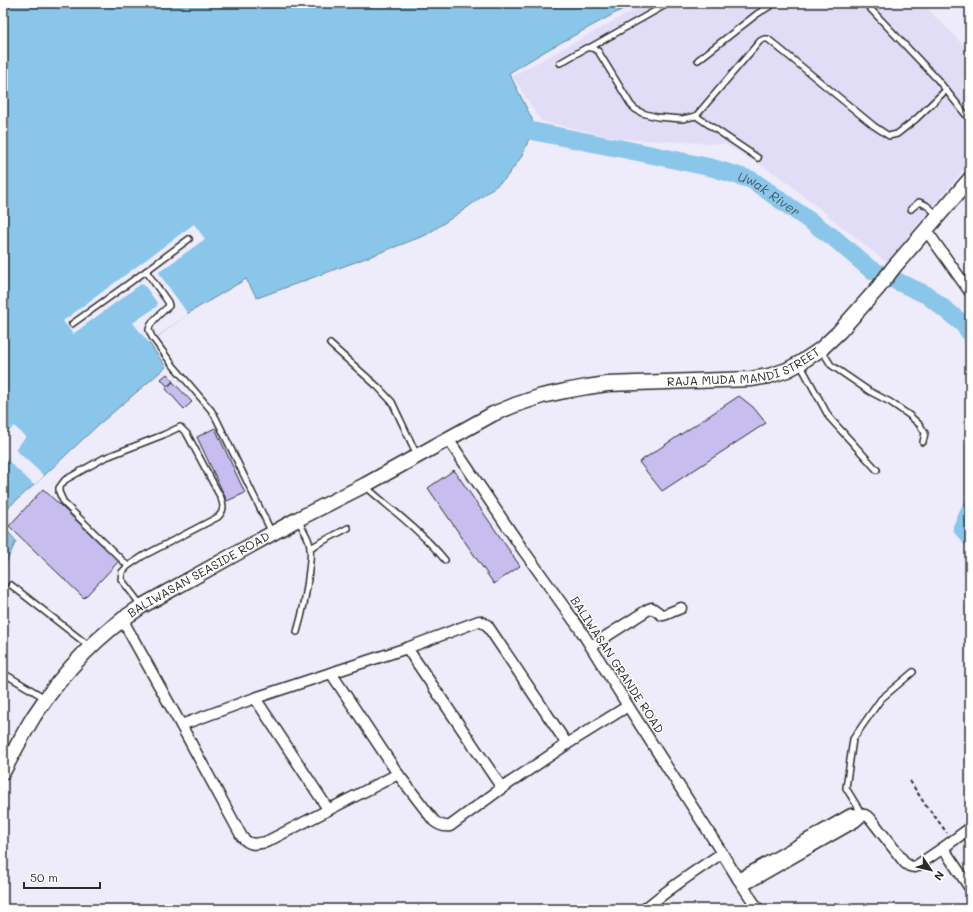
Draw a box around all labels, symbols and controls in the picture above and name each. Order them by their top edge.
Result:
water label: Uwak River [736,167,804,220]
street label: RAJA MUDA MANDI STREET [667,343,823,389]
street label: BALIWASAN SEASIDE ROAD [124,527,272,620]
street label: BALIWASAN GRANDE ROAD [567,593,668,736]
north arrow [911,850,951,890]
scale bar [24,864,100,890]
text: N [931,868,948,884]
text: 50 m [30,869,58,885]

